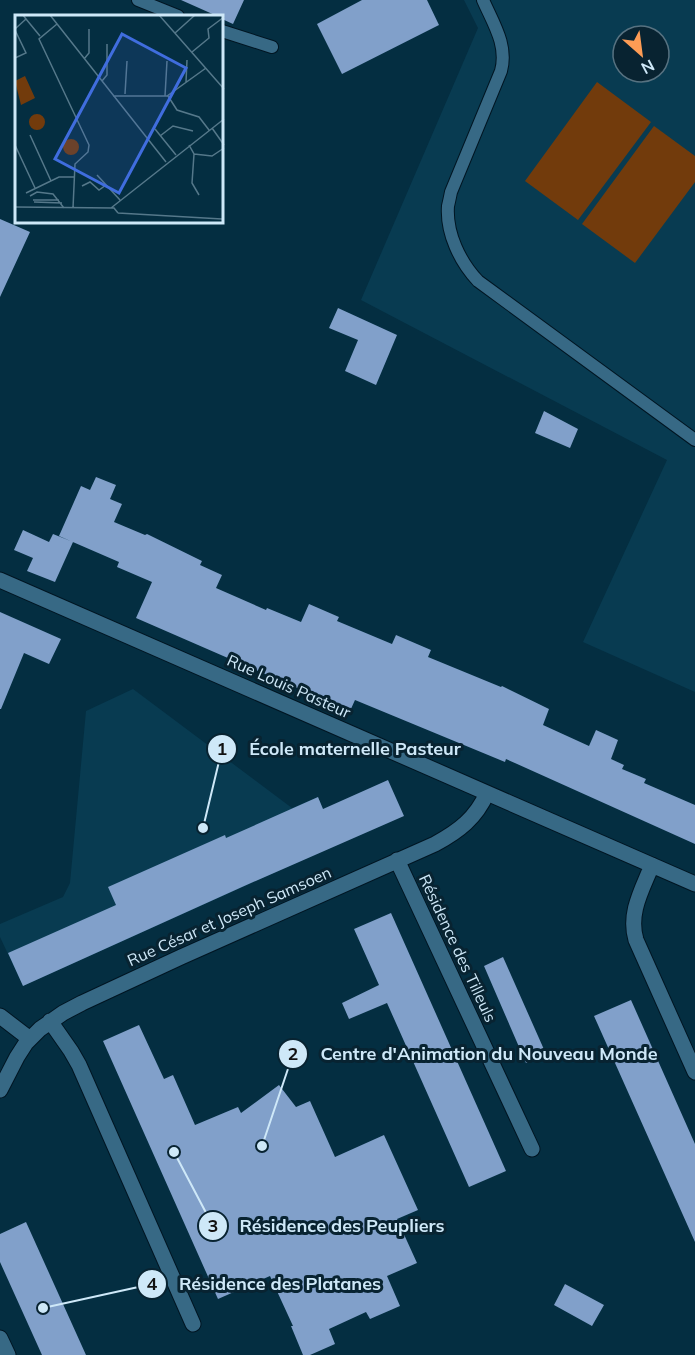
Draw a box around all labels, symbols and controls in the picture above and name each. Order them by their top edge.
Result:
inset map [15,15,224,224]
north arrow [611,24,671,84]
text: N [638,56,658,79]
street label: Rue Louis Pasteur [224,650,354,722]
callout: École maternelle Pasteur [207,731,473,767]
text: 1 [217,737,227,760]
text: École maternelle Pasteur [249,737,462,760]
street label: Rue César et Joseph Samsoen [124,862,334,970]
street label: Résidence des Tilleuls [415,871,501,1025]
callout: Centre d'Animation du Nouveau Monde [278,1036,669,1072]
text: 2 [288,1042,298,1065]
text: Centre d'Animation du Nouveau Monde [320,1042,658,1065]
callout: Résidence des Peupliers [198,1208,457,1244]
text: 3 [208,1214,218,1237]
text: Résidence des Peupliers [239,1214,445,1237]
callout: Résidence des Platanes [137,1266,393,1302]
text: 4 [147,1272,158,1295]
text: Résidence des Platanes [179,1272,381,1295]

